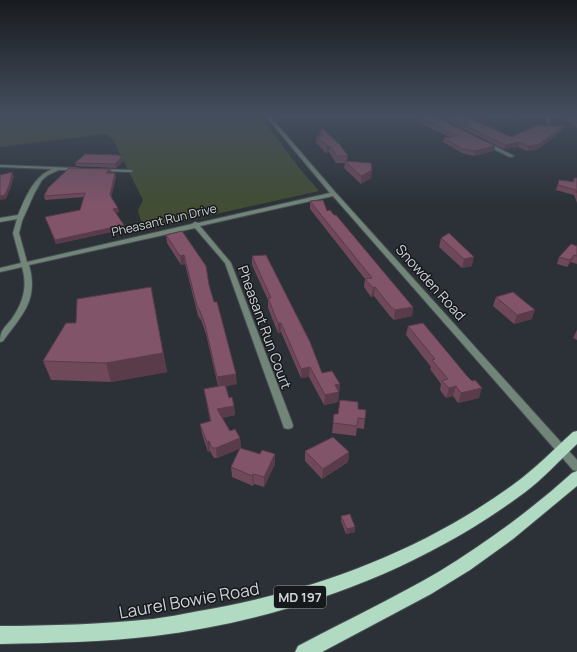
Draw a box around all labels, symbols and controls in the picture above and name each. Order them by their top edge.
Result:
street label: Pheasant Run Drive [110,200,218,240]
street label: Snowden Road [392,240,470,324]
street label: Pheasant Run Court [234,263,296,392]
street label: Laurel Bowie Road [117,576,261,624]
road number: MD 197 [274,586,326,608]

